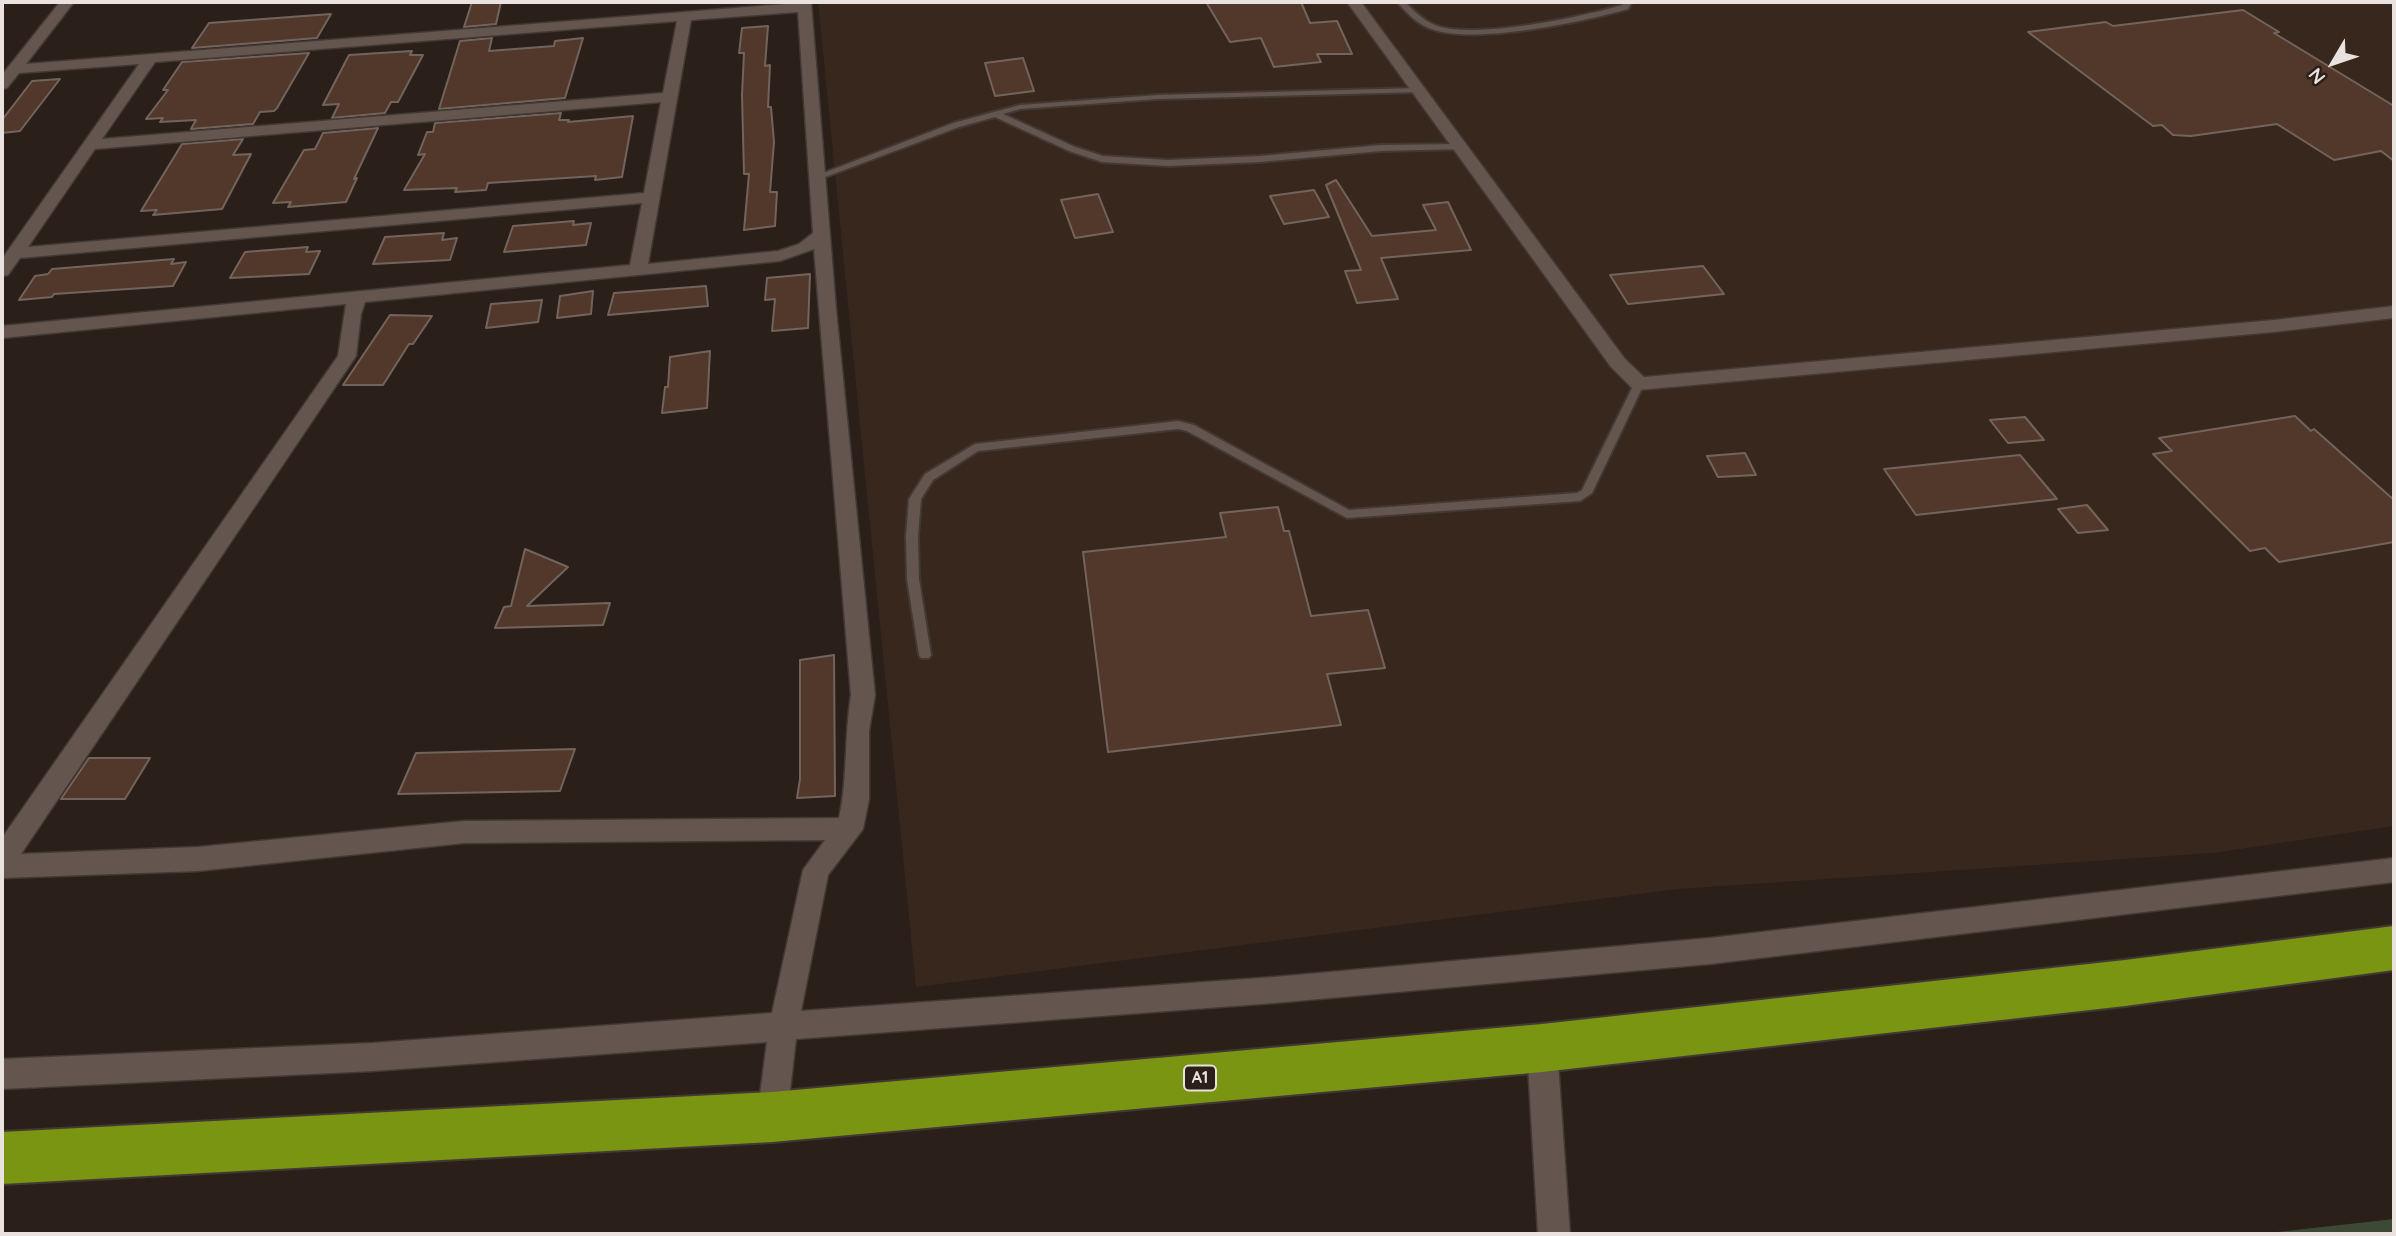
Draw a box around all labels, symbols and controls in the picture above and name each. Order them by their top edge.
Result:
north arrow [2298,28,2368,98]
text: N [2303,63,2330,89]
road number: A1 [1184,1066,1216,1090]

